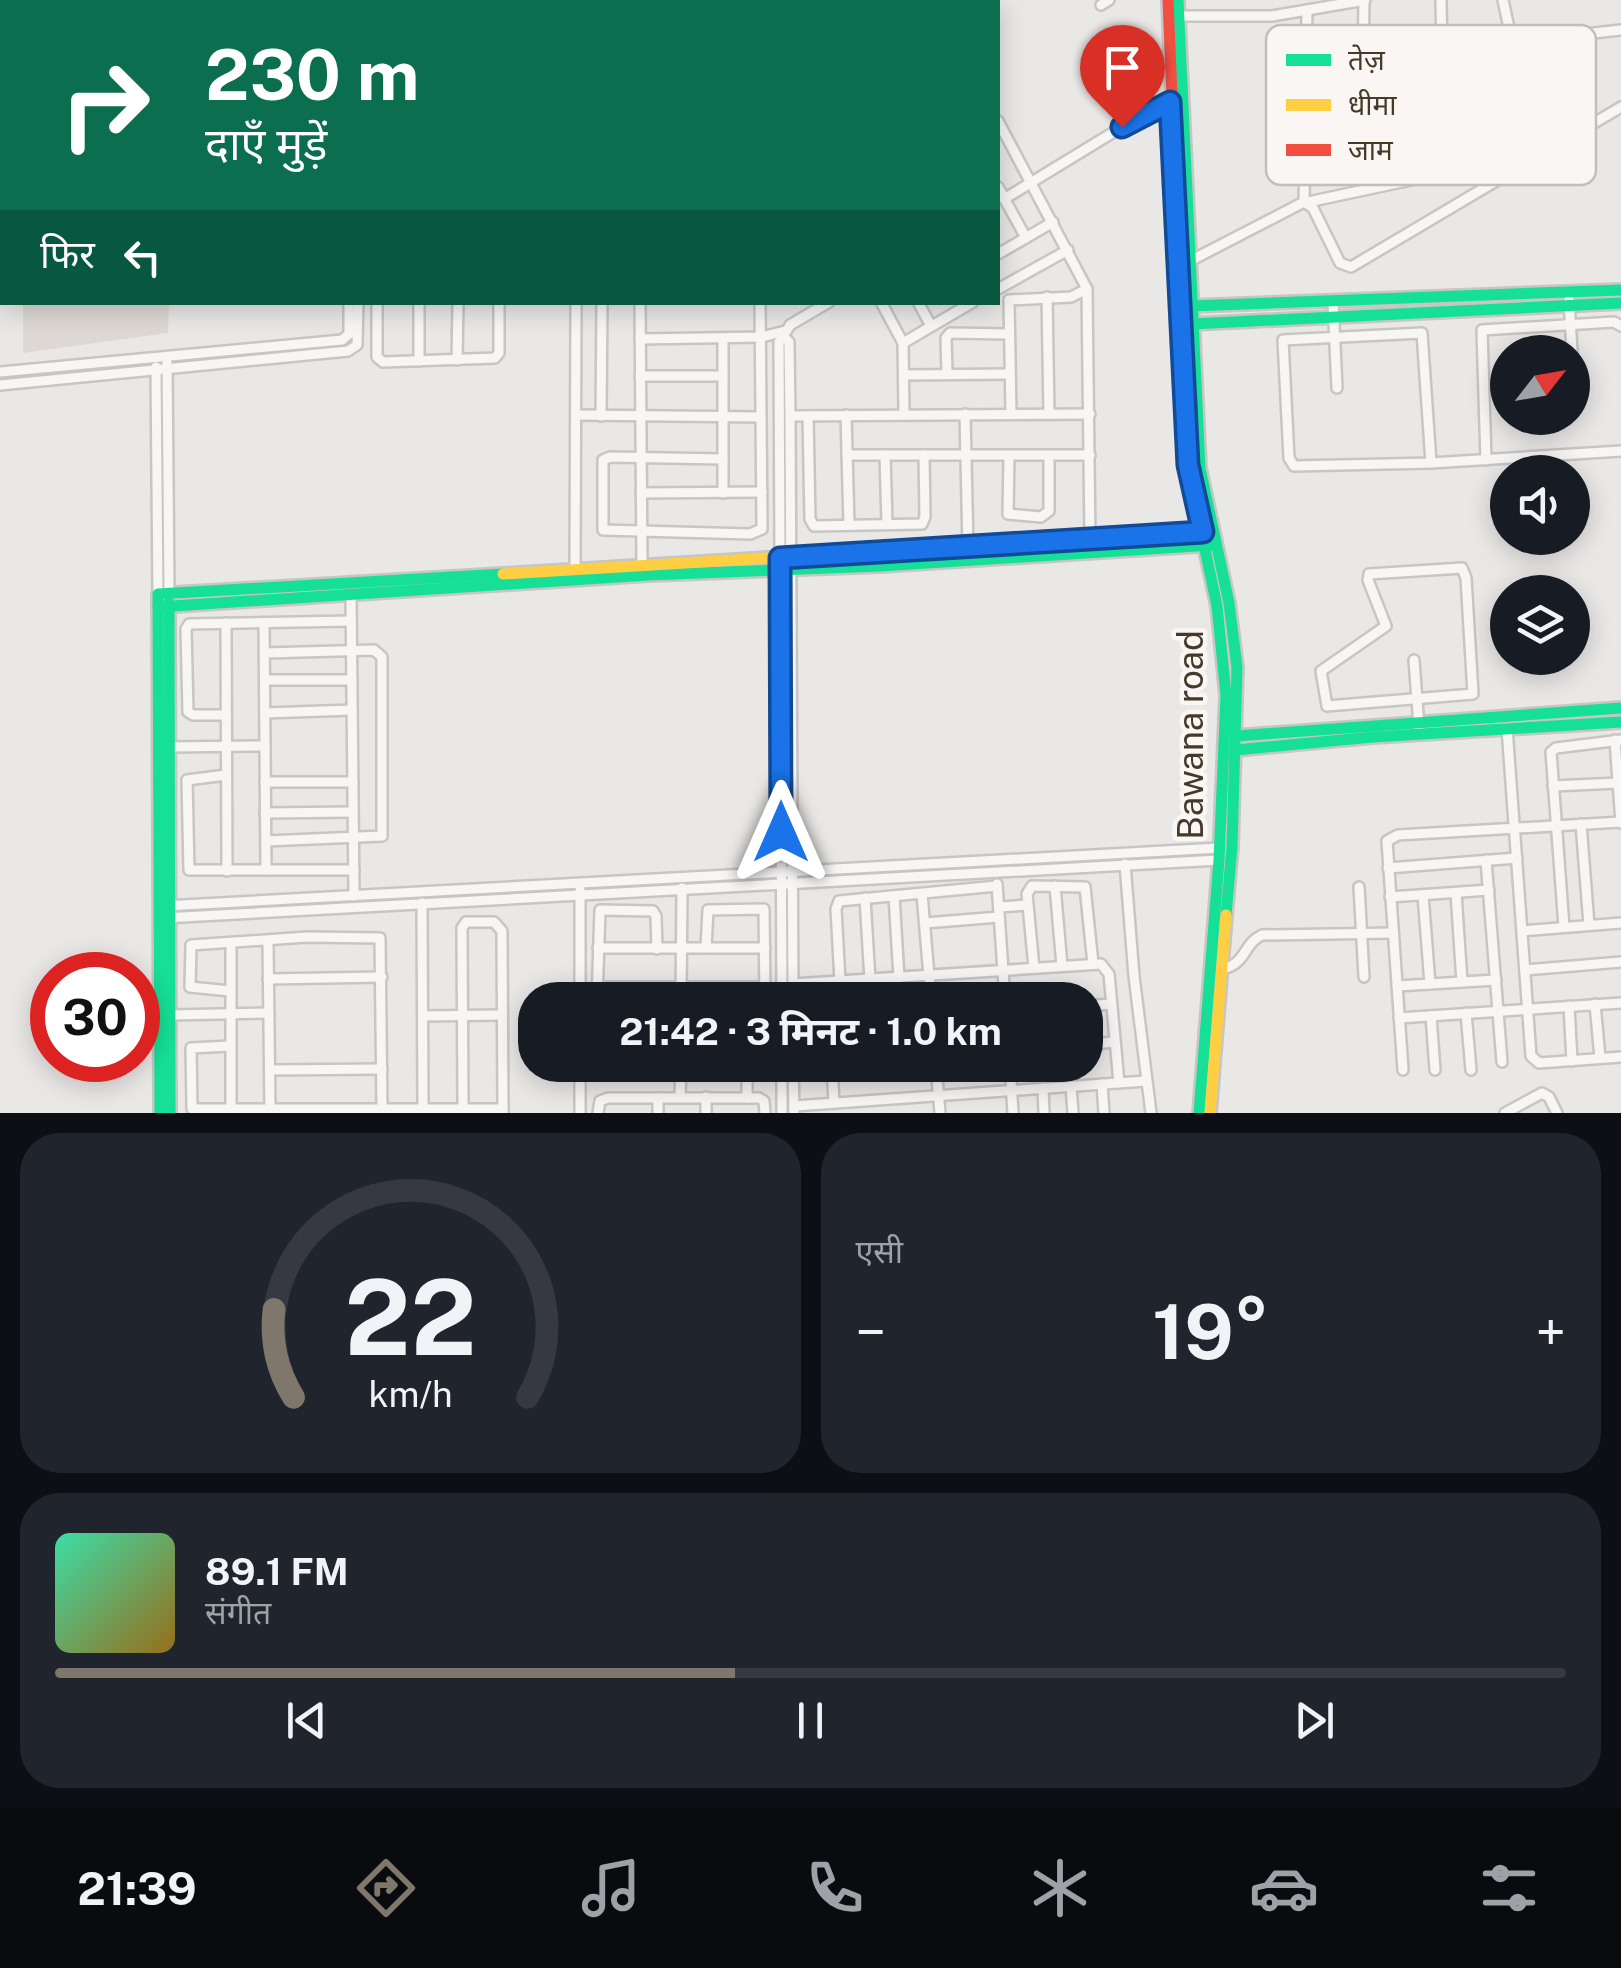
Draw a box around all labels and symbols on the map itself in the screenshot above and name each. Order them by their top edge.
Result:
pin [1080,25,1165,128]
legend [1266,25,1596,185]
text: तेज़ [1348,43,1386,76]
text: धीमा [1348,88,1397,121]
text: जाम [1348,133,1394,166]
north arrow [1490,335,1590,435]
street label: Bawana road [1170,630,1211,840]
position arrow [729,780,833,884]
speed limit sign: 30 [30,952,160,1082]

